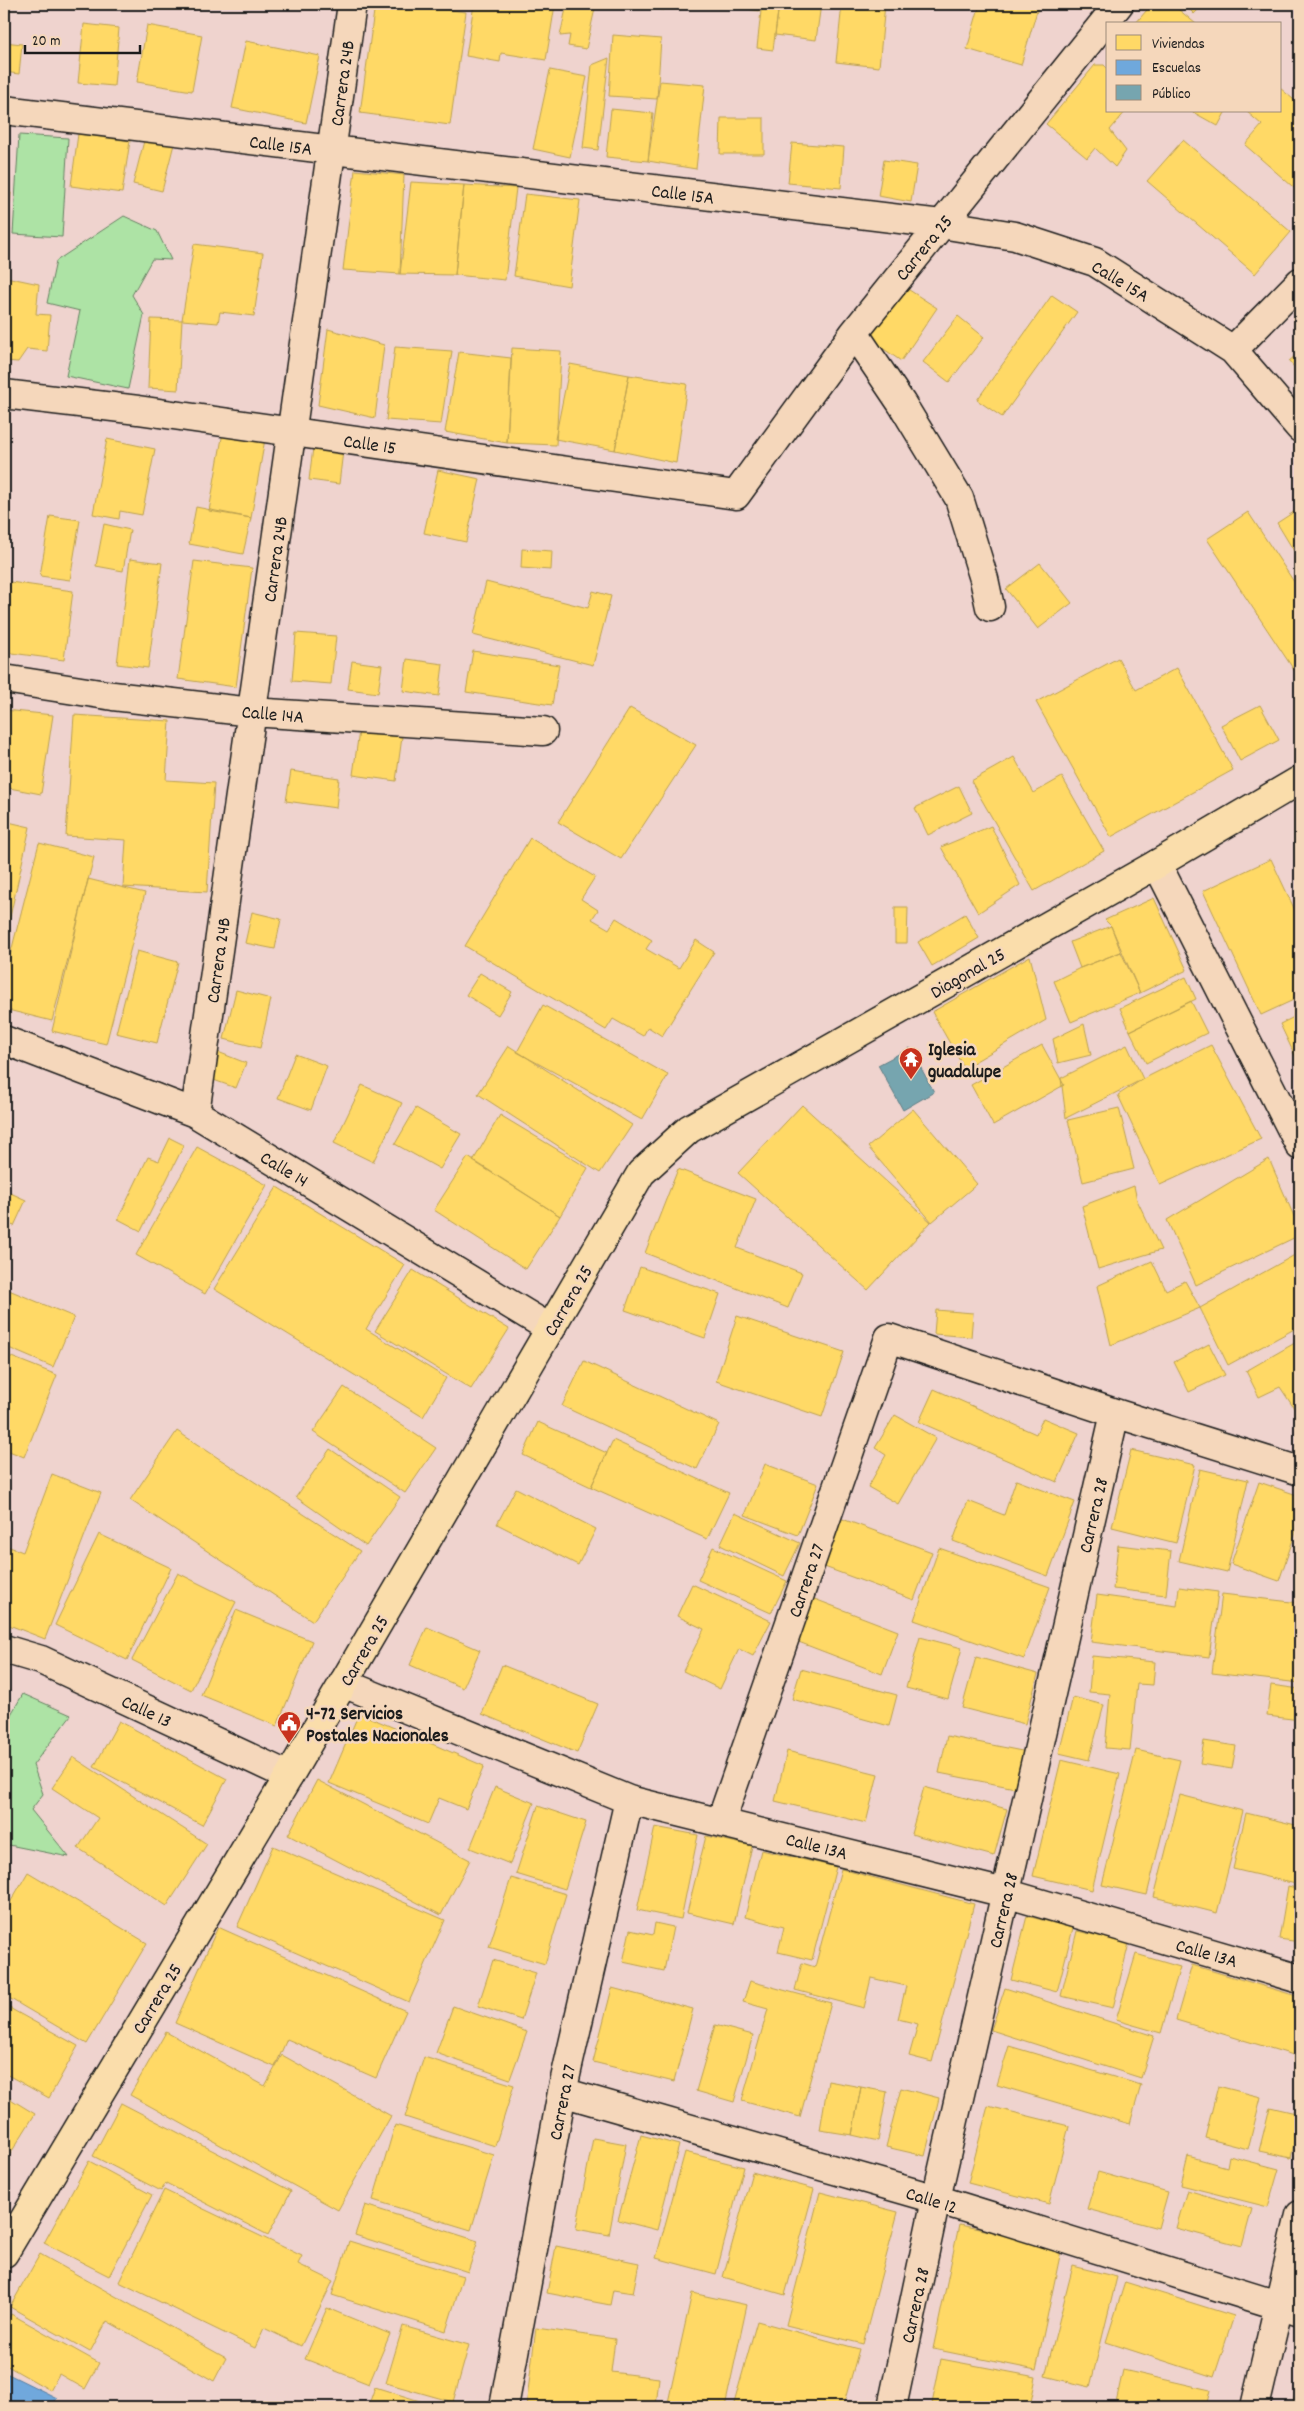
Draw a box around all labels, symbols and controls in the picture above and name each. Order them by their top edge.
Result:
scale bar [25,22,140,54]
legend [1106,22,1282,112]
text: 20 m [32,31,60,53]
text: Viviendas [1152,34,1205,56]
street label: Carrera 24B [325,39,364,128]
text: Escuelas [1152,58,1201,80]
text: Público [1152,84,1191,106]
street label: Calle 15A [247,130,314,165]
street label: Calle 15A [649,179,716,214]
street label: Carrera 25 [891,210,961,288]
street label: Calle 15A [1085,255,1153,311]
street label: Calle 15 [341,429,398,464]
street label: Carrera 24B [258,515,297,604]
street label: Calle 14A [240,700,305,733]
street label: Carrera 24B [201,916,240,1005]
street label: Diagonal 25 [926,943,1011,1007]
place label: Iglesia guadalupe [928,1038,1001,1087]
temple icon: Iglesia guadalupe [898,1046,924,1080]
street label: Calle 14 [254,1146,312,1196]
street label: Carrera 25 [539,1261,601,1342]
street label: Carrera 28 [1074,1475,1117,1556]
street label: Carrera 27 [783,1541,834,1622]
street label: Carrera 25 [335,1611,397,1692]
street label: Calle 13 [116,1690,175,1737]
place label: 4-72 Servicios Postales Nacionales [306,1702,449,1751]
public building icon: 4-72 Servicios Postales Nacionales [276,1710,302,1744]
street label: Calle 13A [782,1828,850,1869]
street label: Carrera 28 [984,1870,1027,1951]
street label: Calle 13A [1172,1934,1240,1977]
street label: Carrera 25 [127,1959,191,2040]
street label: Carrera 27 [544,2062,585,2143]
street label: Calle 12 [902,2182,960,2223]
street label: Carrera 28 [896,2265,939,2346]

